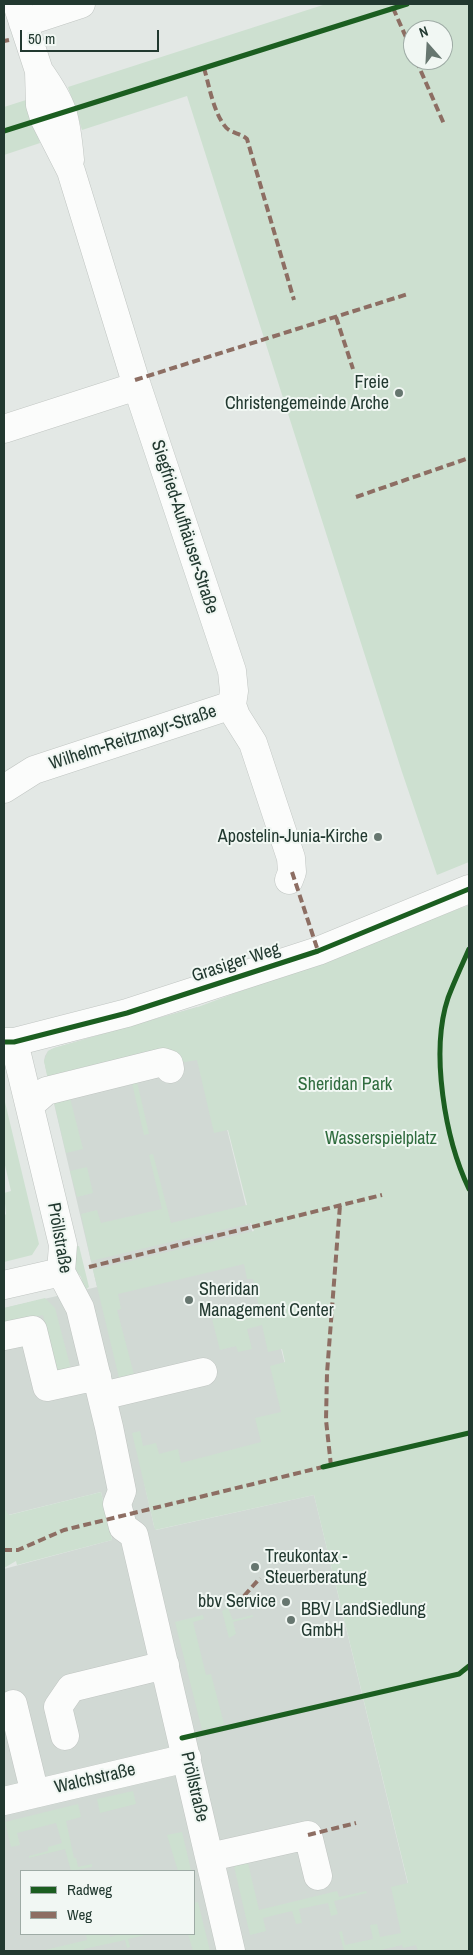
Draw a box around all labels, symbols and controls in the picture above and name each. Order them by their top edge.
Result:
scale bar [22,20,161,52]
north arrow [403,20,453,70]
text: N [417,22,430,42]
text: 50 m [28,28,55,49]
place label: Freie Christengemeinde Arche [225,372,389,414]
marker: Freie Christengemeinde Arche [393,387,405,399]
street label: Siegfried-Aufhäuser-Straße [146,437,222,617]
street label: Wilhelm-Reitzmayr-Straße [47,701,219,775]
place label: Apostelin-Junia-Kirche [218,826,368,848]
marker: Apostelin-Junia-Kirche [372,831,384,843]
street label: Grasiger Weg [189,939,283,987]
park label: Sheridan Park [298,1074,392,1096]
park label: Wasserspielplatz [325,1128,437,1150]
street label: Pröllstraße [42,1201,76,1275]
place label: Sheridan Management Center [199,1279,334,1322]
marker: Sheridan Management Center [183,1294,195,1306]
place label: Treukontax - Steuerberatung [265,1546,367,1588]
marker: Treukontax - Steuerberatung [249,1561,261,1573]
place label: bbv Service [198,1591,276,1613]
marker: bbv Service [280,1596,292,1608]
place label: BBV LandSiedlung GmbH [301,1599,426,1642]
marker: BBV LandSiedlung GmbH [285,1614,297,1626]
street label: Pröllstraße [175,1750,213,1824]
street label: Walchstraße [52,1759,138,1799]
legend [20,1870,195,1935]
text: Radweg [67,1879,112,1900]
text: Weg [67,1904,92,1925]

